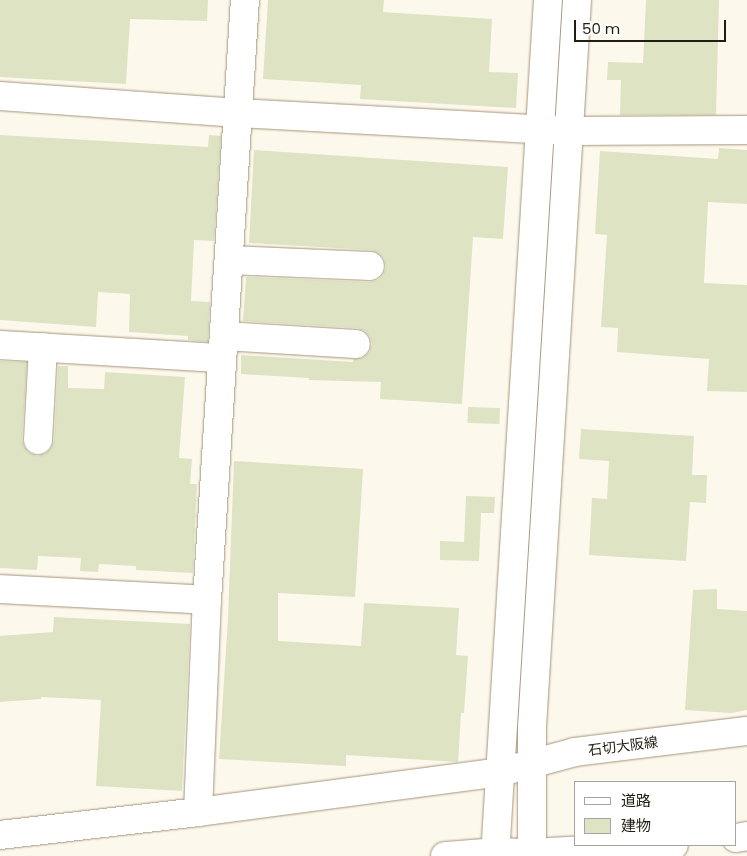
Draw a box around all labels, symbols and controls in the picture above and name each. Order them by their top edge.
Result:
scale bar [577,10,730,42]
text: 50 m [582,18,620,39]
street label: 石切大阪線 [587,733,659,759]
legend [574,781,737,846]
text: 道路 [621,790,651,811]
text: 建物 [621,815,651,836]

